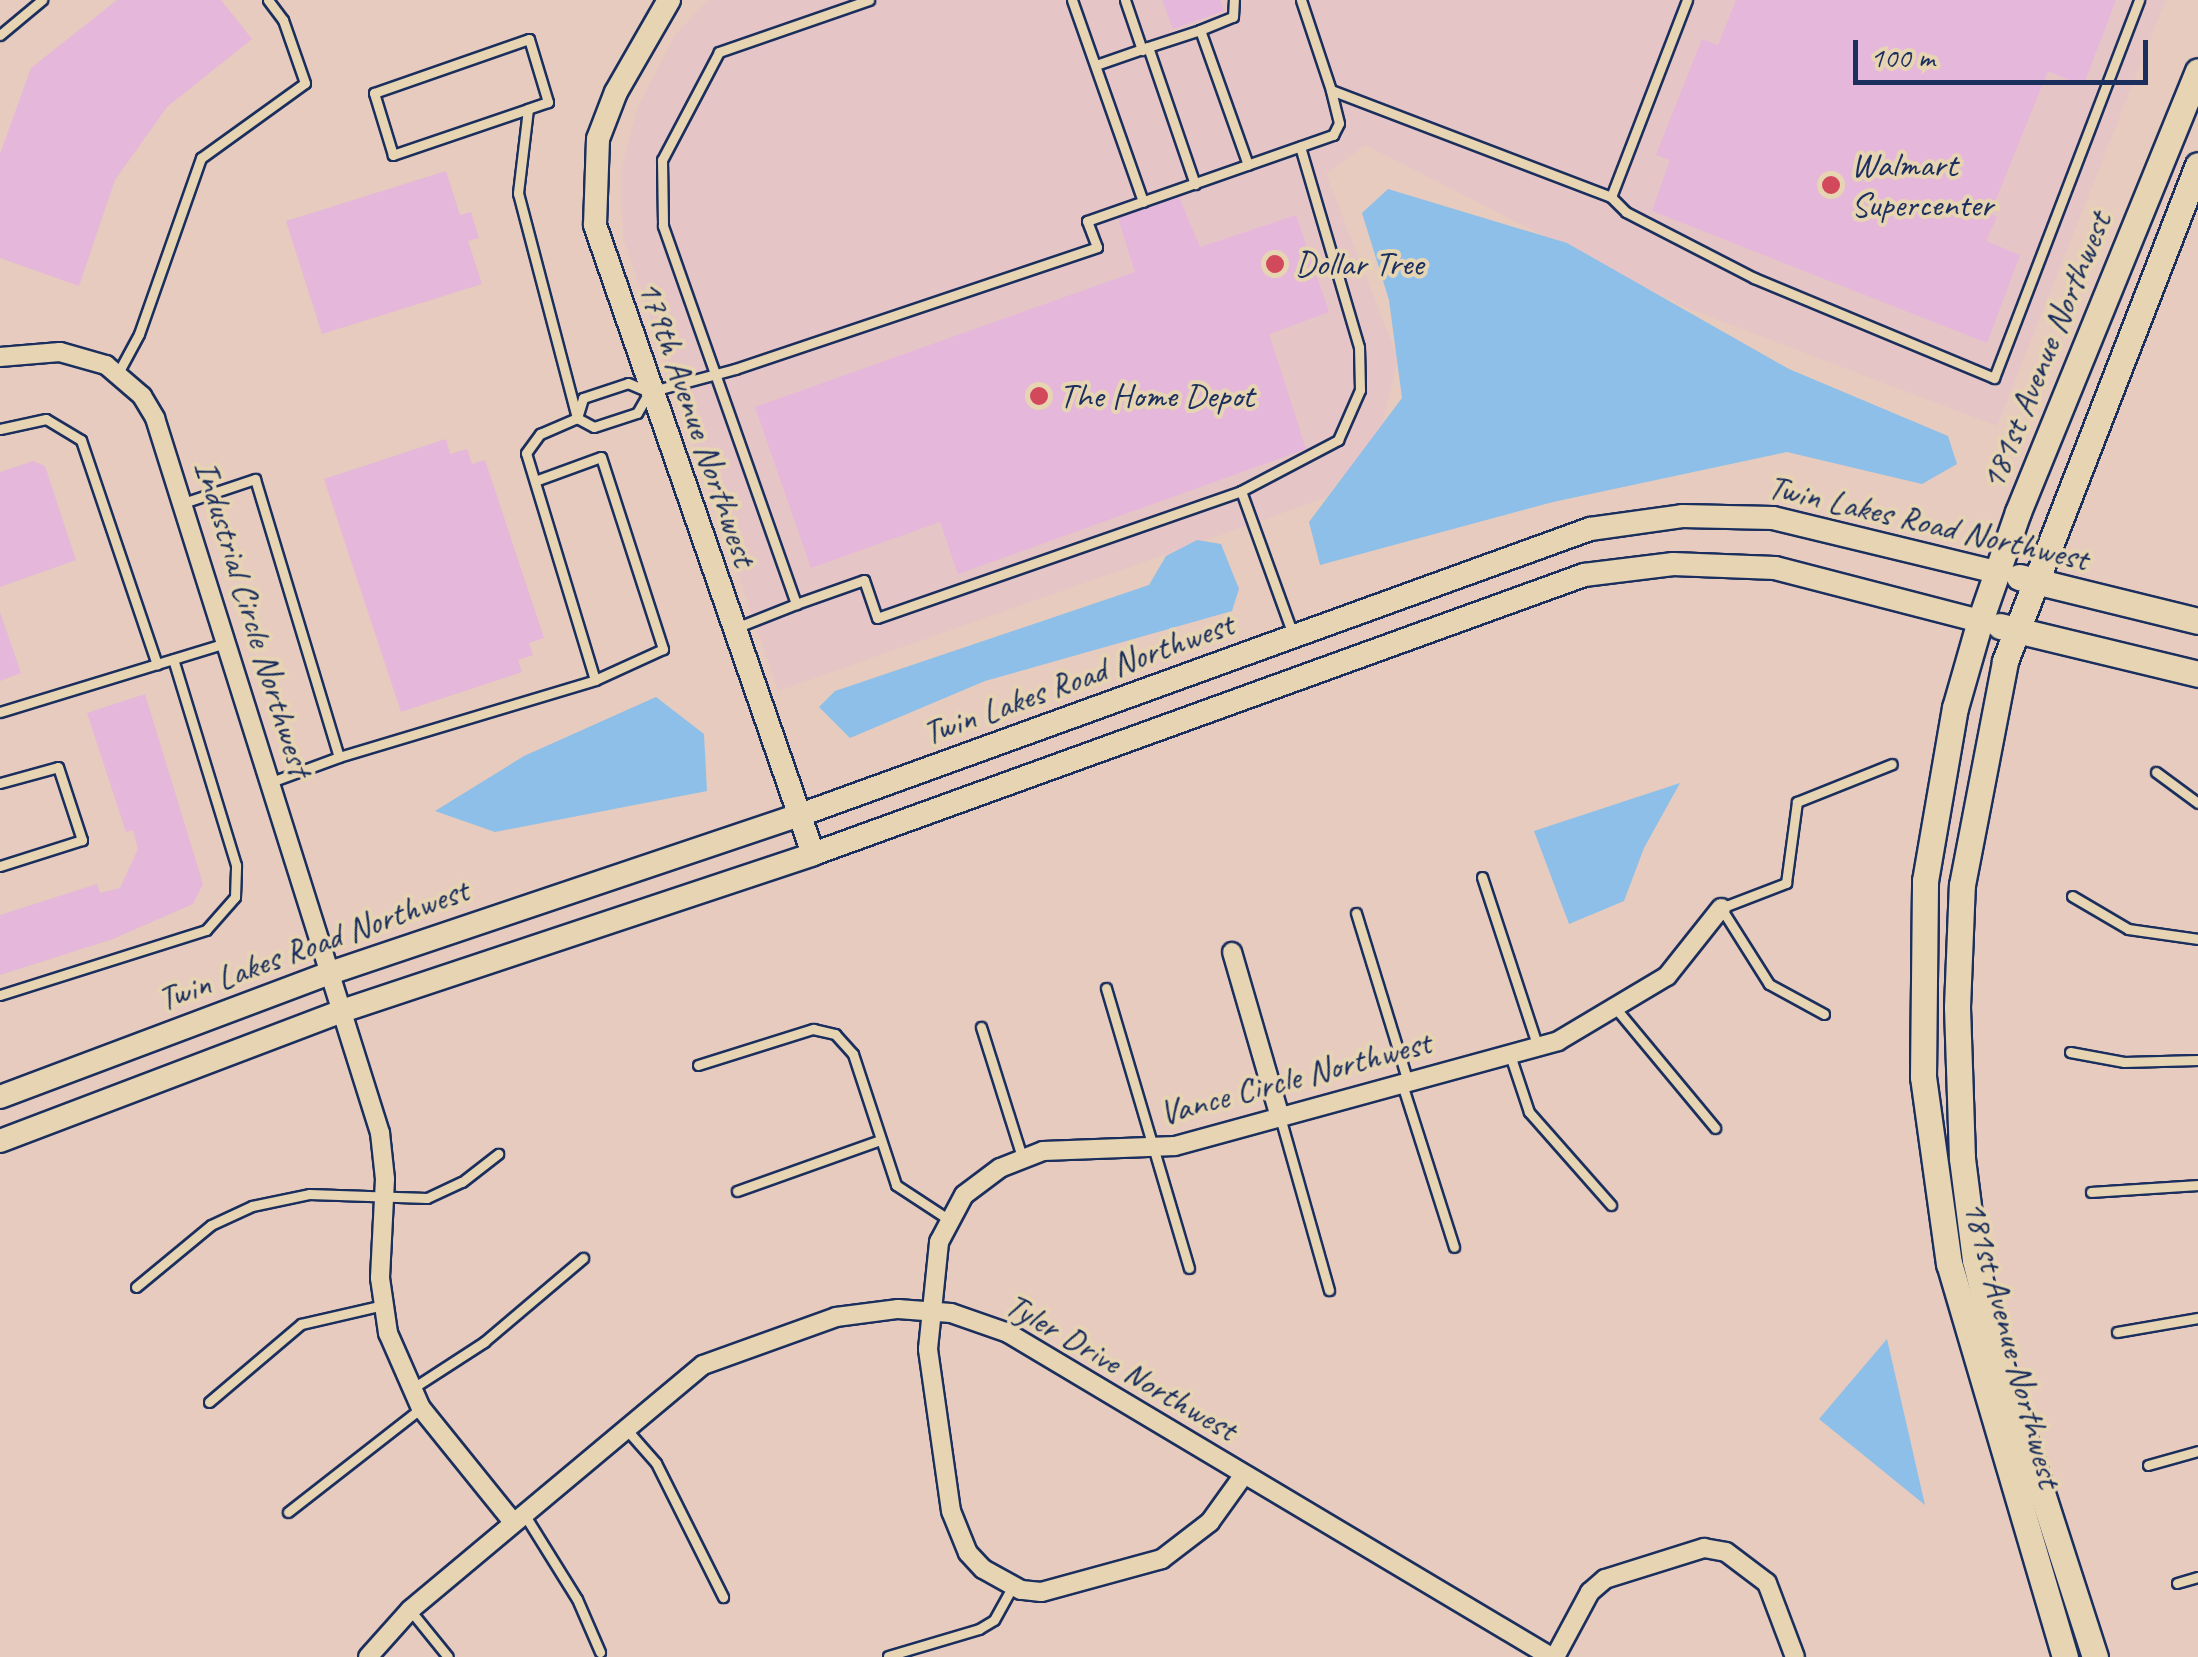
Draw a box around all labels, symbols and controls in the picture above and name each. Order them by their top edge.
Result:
scale bar [1858,20,2153,82]
text: 100 m [1870,38,1935,76]
place label: Walmart Supercenter [1851,144,1993,226]
marker: Walmart Supercenter [1820,174,1842,196]
street label: 181st Avenue Northwest [1971,207,2121,495]
place label: Dollar Tree [1295,243,1423,285]
marker: Dollar Tree [1264,253,1286,275]
street label: 179th Avenue Northwest [629,275,765,571]
place label: The Home Depot [1059,375,1252,417]
marker: The Home Depot [1028,385,1050,407]
street label: Industrial Circle Northwest [185,455,321,781]
street label: Twin Lakes Road Northwest [1763,465,2093,581]
street label: Twin Lakes Road Northwest [916,603,1240,755]
street label: Twin Lakes Road Northwest [151,869,475,1021]
street label: Vance Circle Northwest [1155,1022,1435,1134]
street label: 181st Avenue Northwest [1954,1196,2070,1492]
street label: Tyler Drive Northwest [997,1283,1245,1451]

